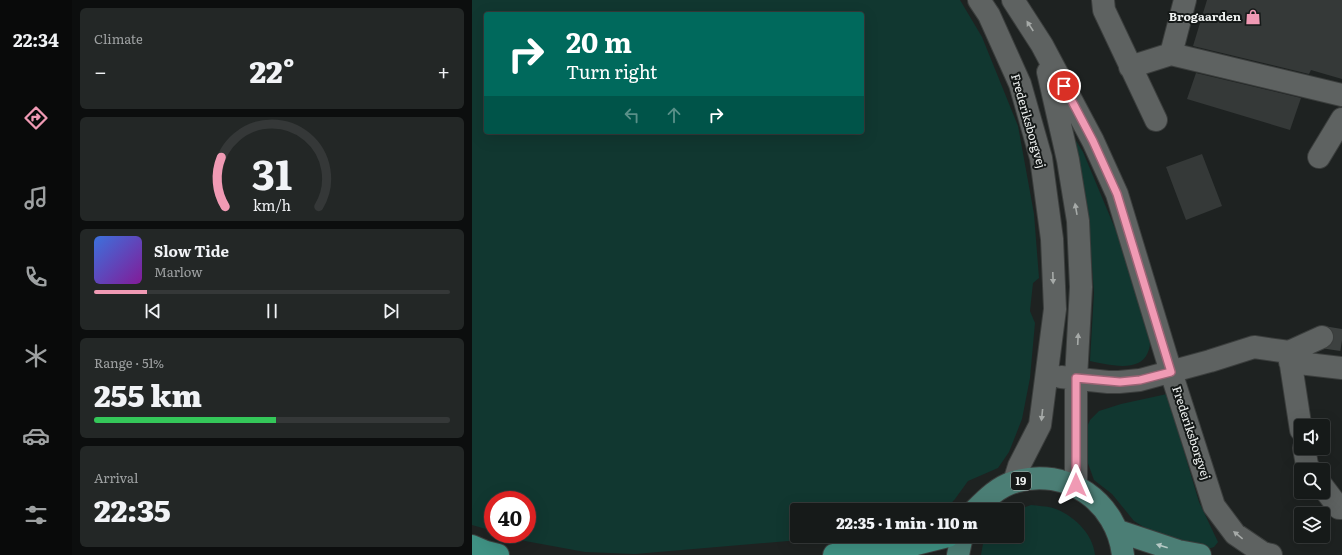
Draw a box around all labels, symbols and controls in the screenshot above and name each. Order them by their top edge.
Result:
place label: Brogaarden [1169,7,1242,25]
shop icon: Brogaarden [1244,8,1262,26]
text: 20 m [566,20,632,62]
one-way arrow [1026,21,1034,31]
text: 22:34 [13,26,59,53]
icon: right [500,28,552,80]
text: Climate [94,29,143,48]
text: 22° [249,48,295,92]
text: − [94,54,107,87]
text: + [437,54,450,87]
text: Turn right [566,58,657,85]
pin [1047,69,1081,103]
street label: Frederiksborgvej [1007,71,1051,170]
icon: arrive [1053,75,1075,97]
icon: directions [22,104,50,132]
icon: left [621,104,643,126]
icon: ahead [663,104,685,126]
icon: right [705,104,727,126]
text: 31 [252,141,292,203]
icon: music [22,184,50,212]
text: km/h [253,193,292,214]
one-way arrow [1073,203,1079,215]
text: Slow Tide [154,239,229,262]
text: Marlow [154,262,202,281]
icon: phone [22,263,50,291]
one-way arrow [1050,272,1057,284]
icon: previous [142,300,164,322]
icon: pause [261,300,283,322]
icon: next [380,300,402,322]
one-way arrow [1075,333,1082,345]
icon: climate [22,342,50,370]
text: Range · 51% [94,353,164,372]
text: 255 km [94,372,202,416]
street label: Frederiksborgvej [1168,383,1216,482]
one-way arrow [1038,409,1045,422]
map controls [1294,419,1330,543]
button: sound [1294,419,1330,455]
icon: car [22,422,50,450]
button: search [1294,463,1330,499]
position arrow [1055,464,1097,506]
text: Arrival [94,468,138,487]
road number: 19 [1011,472,1031,490]
text: 22:35 [94,487,171,531]
speed limit sign: 40 [484,491,536,543]
icon: filters [22,501,50,529]
button: layers [1294,507,1330,543]
text: 22:35 · 1 min · 110 m [836,511,978,534]
one-way arrow [1233,531,1244,540]
one-way arrow [1156,542,1168,548]

